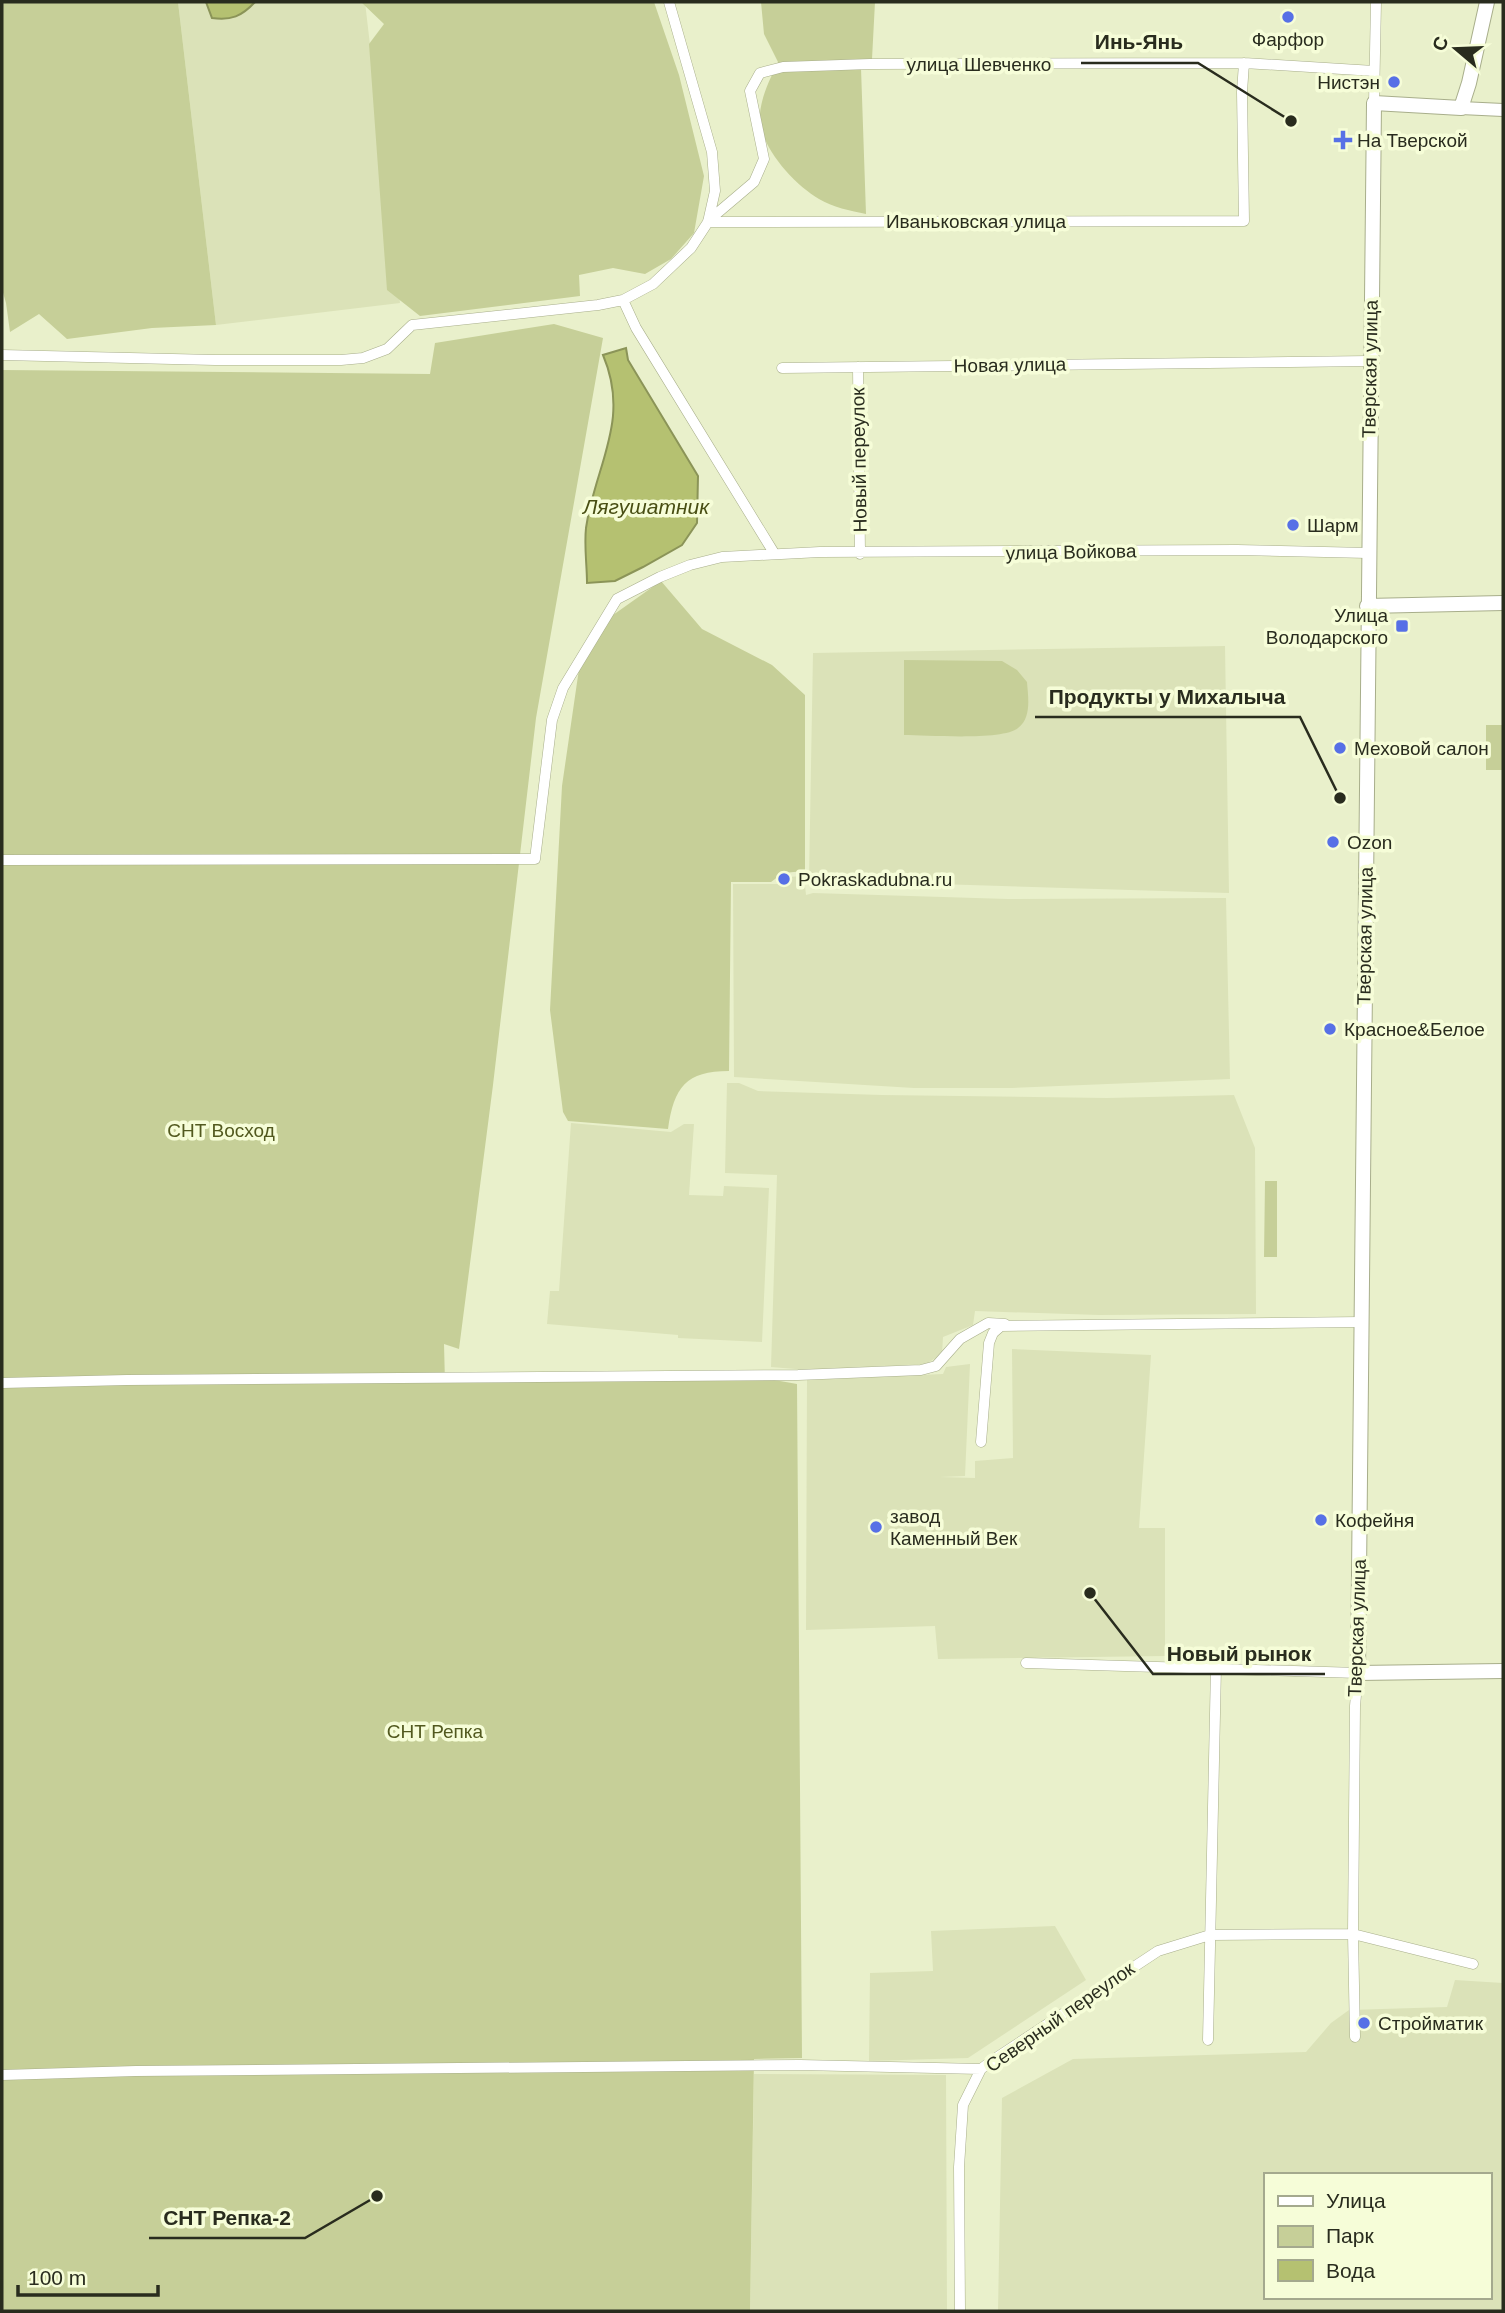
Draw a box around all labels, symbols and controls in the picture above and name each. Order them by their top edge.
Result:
marker: Фарфор [1280,9,1296,25]
north arrow [1421,14,1491,84]
callout: Инь-Янь [1081,21,1198,63]
place label: Фарфор [1252,29,1324,50]
text: Инь-Янь [1095,30,1183,53]
text: С [1428,33,1453,54]
street label: улица Шевченко [907,54,1051,75]
place label: Нистэн [1317,72,1380,93]
marker: Нистэн [1386,74,1402,90]
place label: На Тверской [1357,130,1468,151]
marker: На Тверской [1335,132,1351,148]
street label: Иваньковская улица [886,211,1066,232]
street label: Тверская улица [1358,299,1382,438]
street label: Новая улица [954,354,1067,376]
street label: Новый переулок [847,387,871,533]
water label: Лягушатник [581,495,710,518]
place label: Шарм [1307,515,1359,536]
marker: Шарм [1285,517,1301,533]
street label: улица Войкова [1005,540,1137,564]
place label: Улица Володарского [1266,605,1388,648]
marker: Улица Володарского [1394,618,1410,634]
callout: Продукты у Михалыча [1035,675,1300,717]
text: Продукты у Михалыча [1049,685,1286,708]
place label: Меховой салон [1354,738,1489,759]
marker: Меховой салон [1332,740,1348,756]
place label: Ozon [1347,832,1392,853]
marker: Ozon [1325,834,1341,850]
street label: Тверская улица [1353,866,1377,1005]
place label: Pokraskadubna.ru [798,869,952,890]
marker: Pokraskadubna.ru [776,871,792,887]
place label: Красное&Белое [1344,1019,1485,1040]
marker: Красное&Белое [1322,1021,1338,1037]
park label: СНТ Восход [167,1120,275,1141]
place label: завод Каменный Век [890,1506,1018,1549]
place label: Кофейня [1335,1510,1414,1531]
marker: Кофейня [1313,1512,1329,1528]
marker: завод Каменный Век [868,1519,884,1535]
street label: Тверская улица [1344,1558,1370,1698]
callout: Новый рынок [1153,1632,1325,1674]
text: Новый рынок [1167,1642,1312,1665]
park label: СНТ Репка [387,1721,484,1742]
street label: Северный переулок [982,1957,1139,2076]
place label: Стройматик [1378,2013,1484,2034]
marker: Стройматик [1356,2015,1372,2031]
legend [1264,2173,1491,2299]
text: Улица [1326,2189,1386,2212]
callout: СНТ Репка-2 [149,2196,305,2238]
text: СНТ Репка-2 [163,2206,291,2229]
text: Парк [1326,2224,1374,2247]
scale bar [18,2254,158,2298]
text: Вода [1326,2259,1375,2282]
text: 100 m [28,2266,86,2289]

